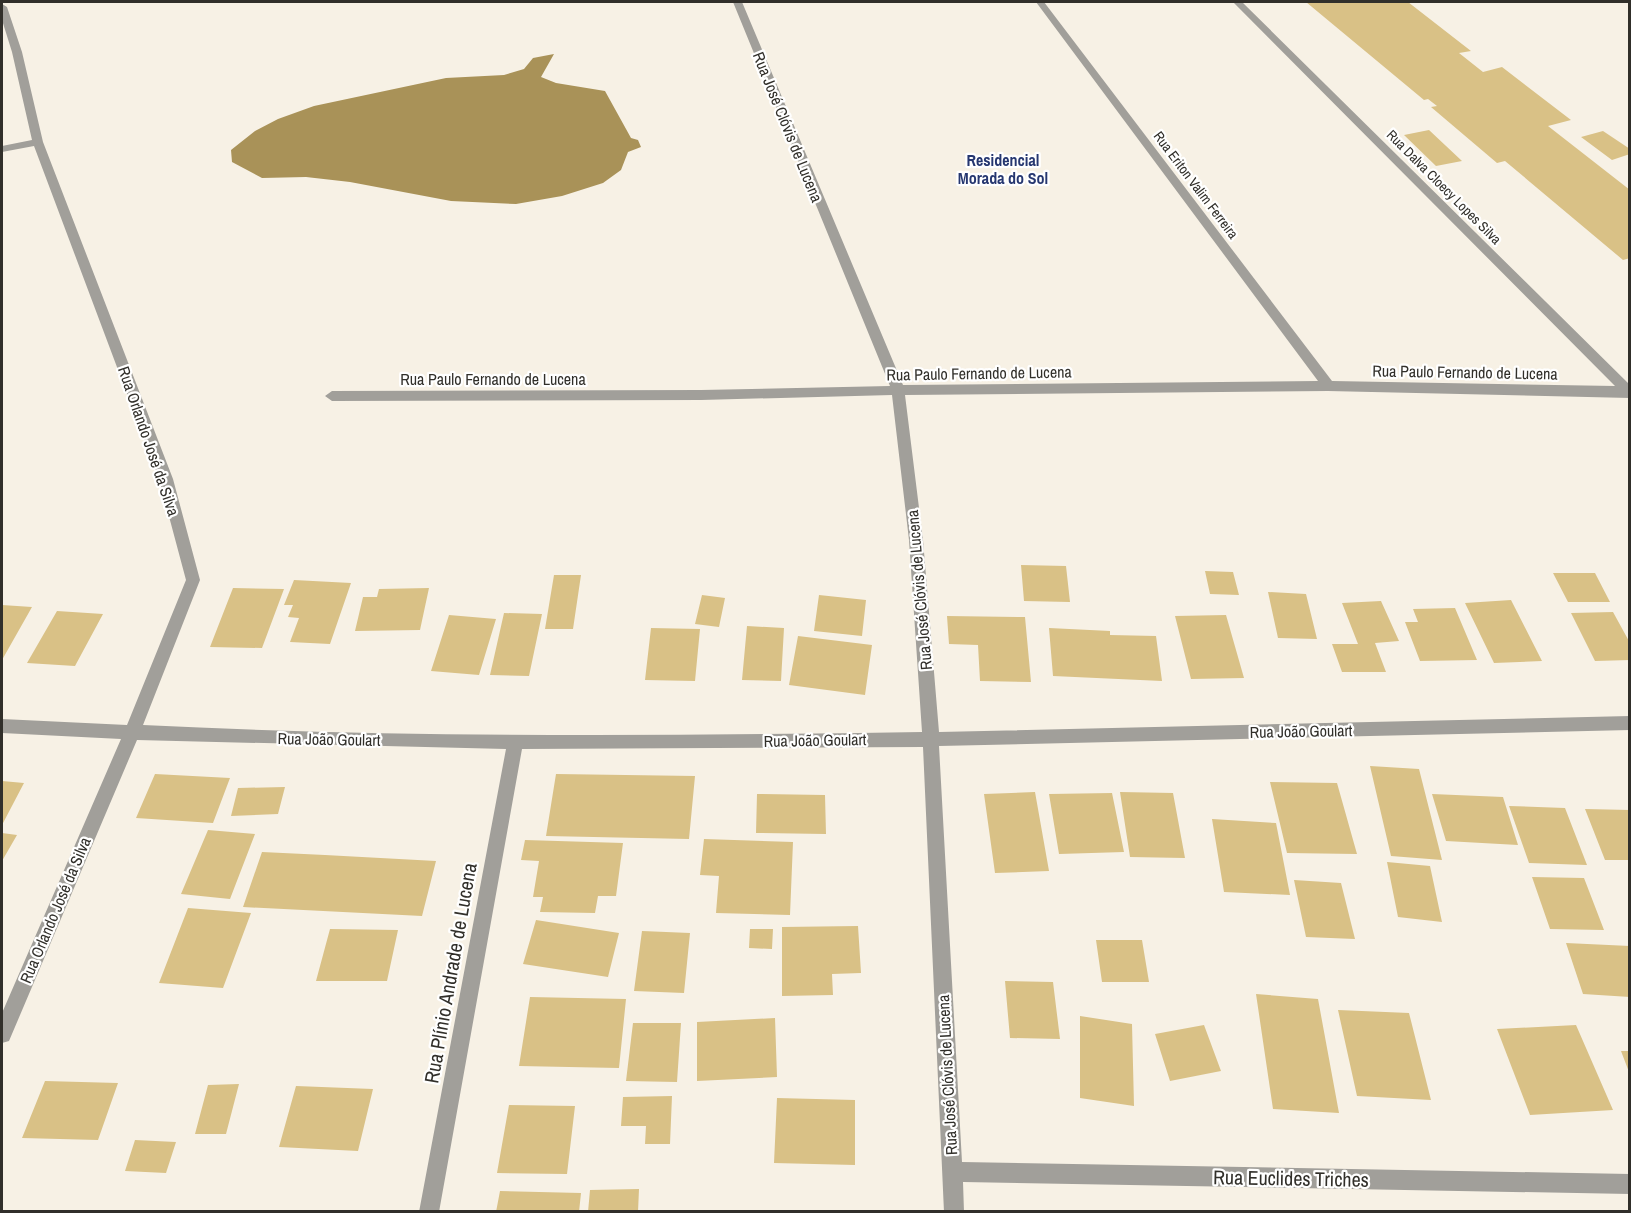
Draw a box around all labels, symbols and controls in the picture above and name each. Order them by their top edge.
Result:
street label: Rua José Clóvis de Lucena [748,48,829,206]
street label: Rua Dalva Cloecy Lopes Silva [1383,126,1506,249]
street label: Rua Eriton Valim Ferreira [1150,128,1243,243]
district label: Residencial Morada do Sol [958,149,1048,189]
street label: Rua Paulo Fernando de Lucena [1372,359,1559,385]
street label: Rua Paulo Fernando de Lucena [886,360,1073,386]
street label: Rua Orlando José da Silva [113,363,185,519]
street label: Rua Paulo Fernando de Lucena [400,368,586,390]
street label: Rua José Clóvis de Lucena [901,508,937,671]
street label: Rua João Goulart [1249,719,1353,743]
street label: Rua João Goulart [277,727,381,751]
street label: Rua João Goulart [763,728,867,752]
street label: Rua Orlando José da Silva [14,833,96,986]
street label: Rua Plínio Andrade de Lucena [417,861,483,1085]
street label: Rua José Clóvis de Lucena [932,994,962,1156]
street label: Rua Euclides Triches [1213,1163,1369,1193]

